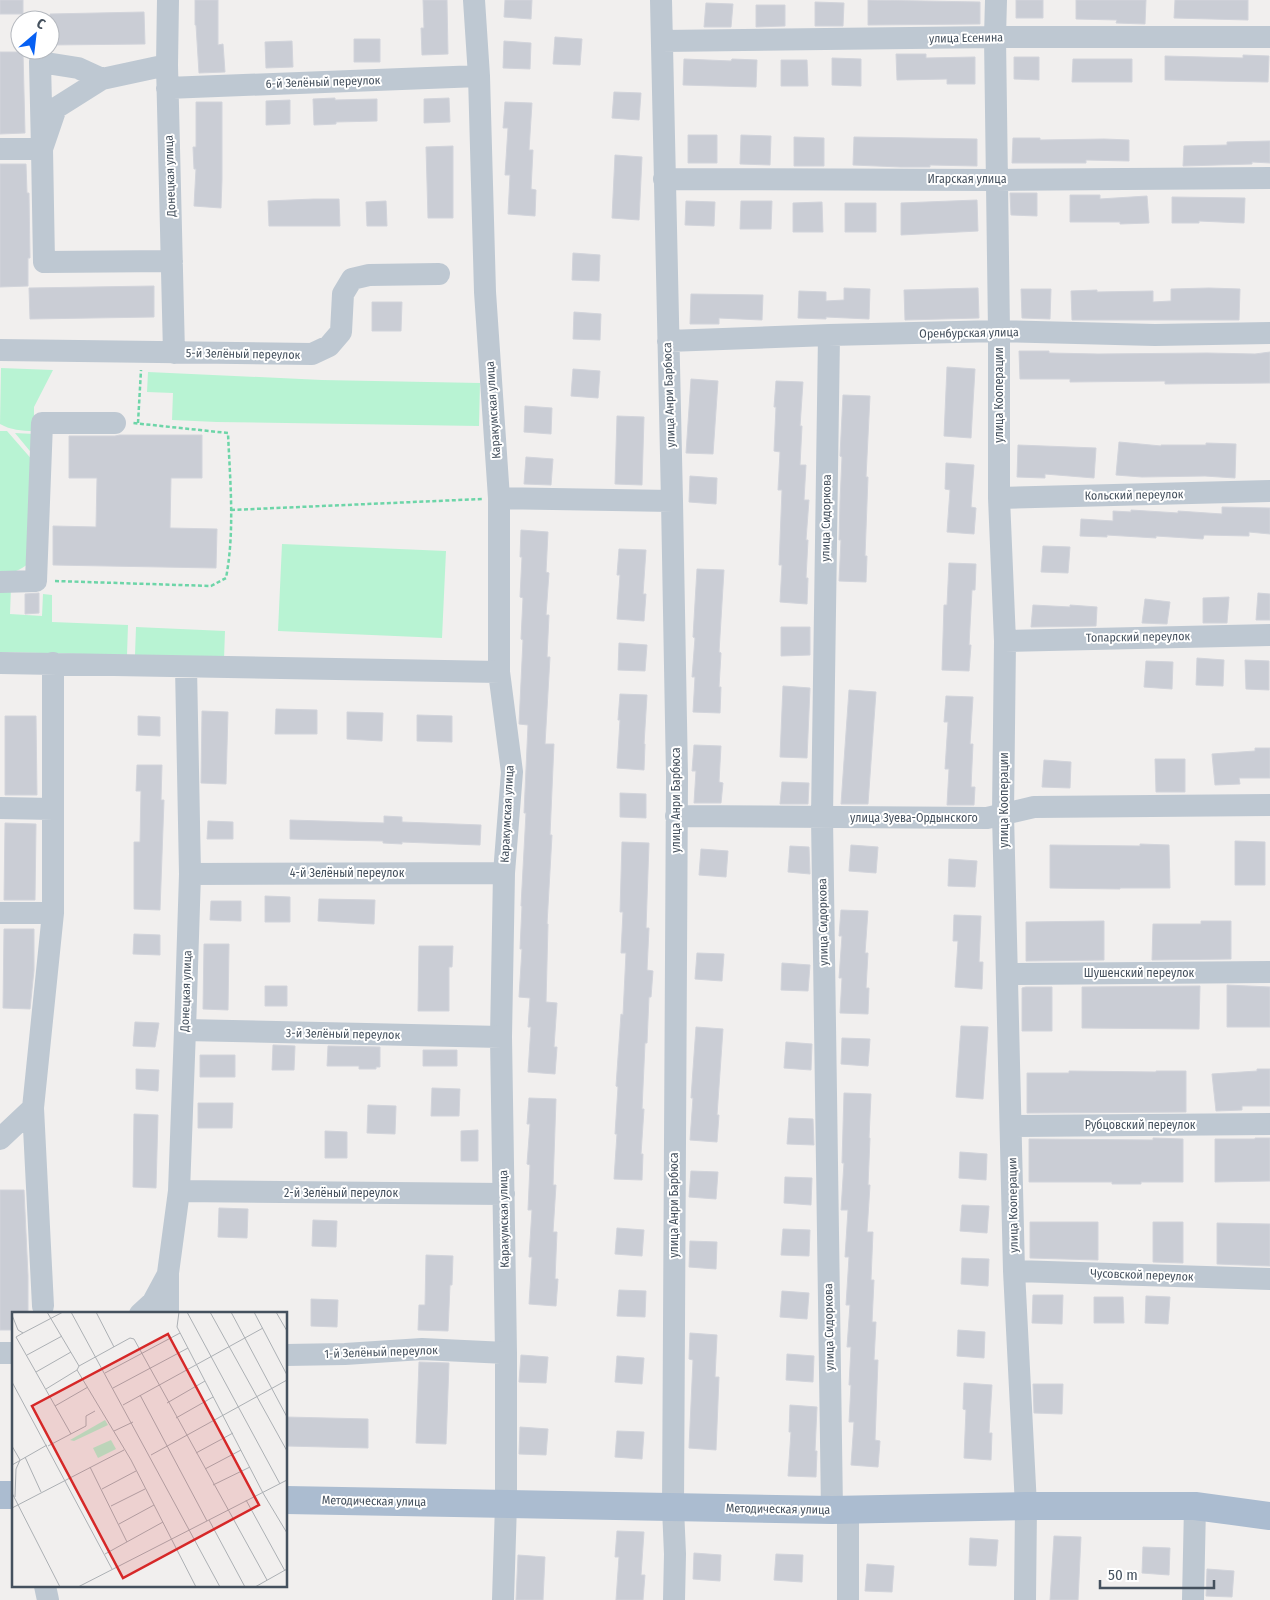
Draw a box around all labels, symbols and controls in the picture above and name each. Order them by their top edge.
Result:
north arrow [10,10,60,60]
text: С [34,15,49,34]
street label: улица Есенина [929,30,1003,46]
street label: 6-й Зелёный переулок [265,73,381,91]
street label: Донецкая улица [162,135,178,218]
street label: Игарская улица [927,172,1007,186]
street label: Оренбурская улица [919,325,1019,341]
street label: улица Анри Барбюса [660,342,678,448]
street label: 5-й Зелёный переулок [186,346,301,362]
street label: улица Кооперации [992,347,1006,443]
street label: Каракумская улица [483,361,503,459]
street label: улица Сидоркова [818,474,834,562]
street label: Кольский переулок [1085,487,1184,503]
street label: Топарский переулок [1086,629,1191,645]
street label: улица Анри Барбюса [669,747,683,853]
street label: улица Кооперации [997,752,1011,848]
street label: Каракумская улица [497,765,517,863]
street label: улица Зуева-Ордынского [850,811,978,825]
street label: 4-й Зелёный переулок [290,866,405,880]
street label: улица Сидоркова [815,878,831,966]
street label: Донецкая улица [178,950,194,1033]
street label: Шушенский переулок [1084,966,1195,980]
street label: 3-й Зелёный переулок [286,1026,401,1042]
street label: Рубцовский переулок [1085,1118,1196,1132]
street label: улица Анри Барбюса [667,1152,681,1258]
street label: улица Кооперации [1005,1157,1021,1253]
street label: Каракумская улица [496,1170,512,1268]
street label: 2-й Зелёный переулок [284,1186,398,1200]
street label: Чусовской переулок [1090,1266,1194,1284]
street label: улица Сидоркова [821,1283,837,1371]
inset map [12,1312,288,1588]
street label: 1-й Зелёный переулок [324,1343,438,1361]
street label: Методическая улица [322,1493,427,1509]
street label: Методическая улица [726,1501,831,1517]
scale bar [1100,1558,1214,1590]
text: 50 m [1108,1566,1138,1584]

